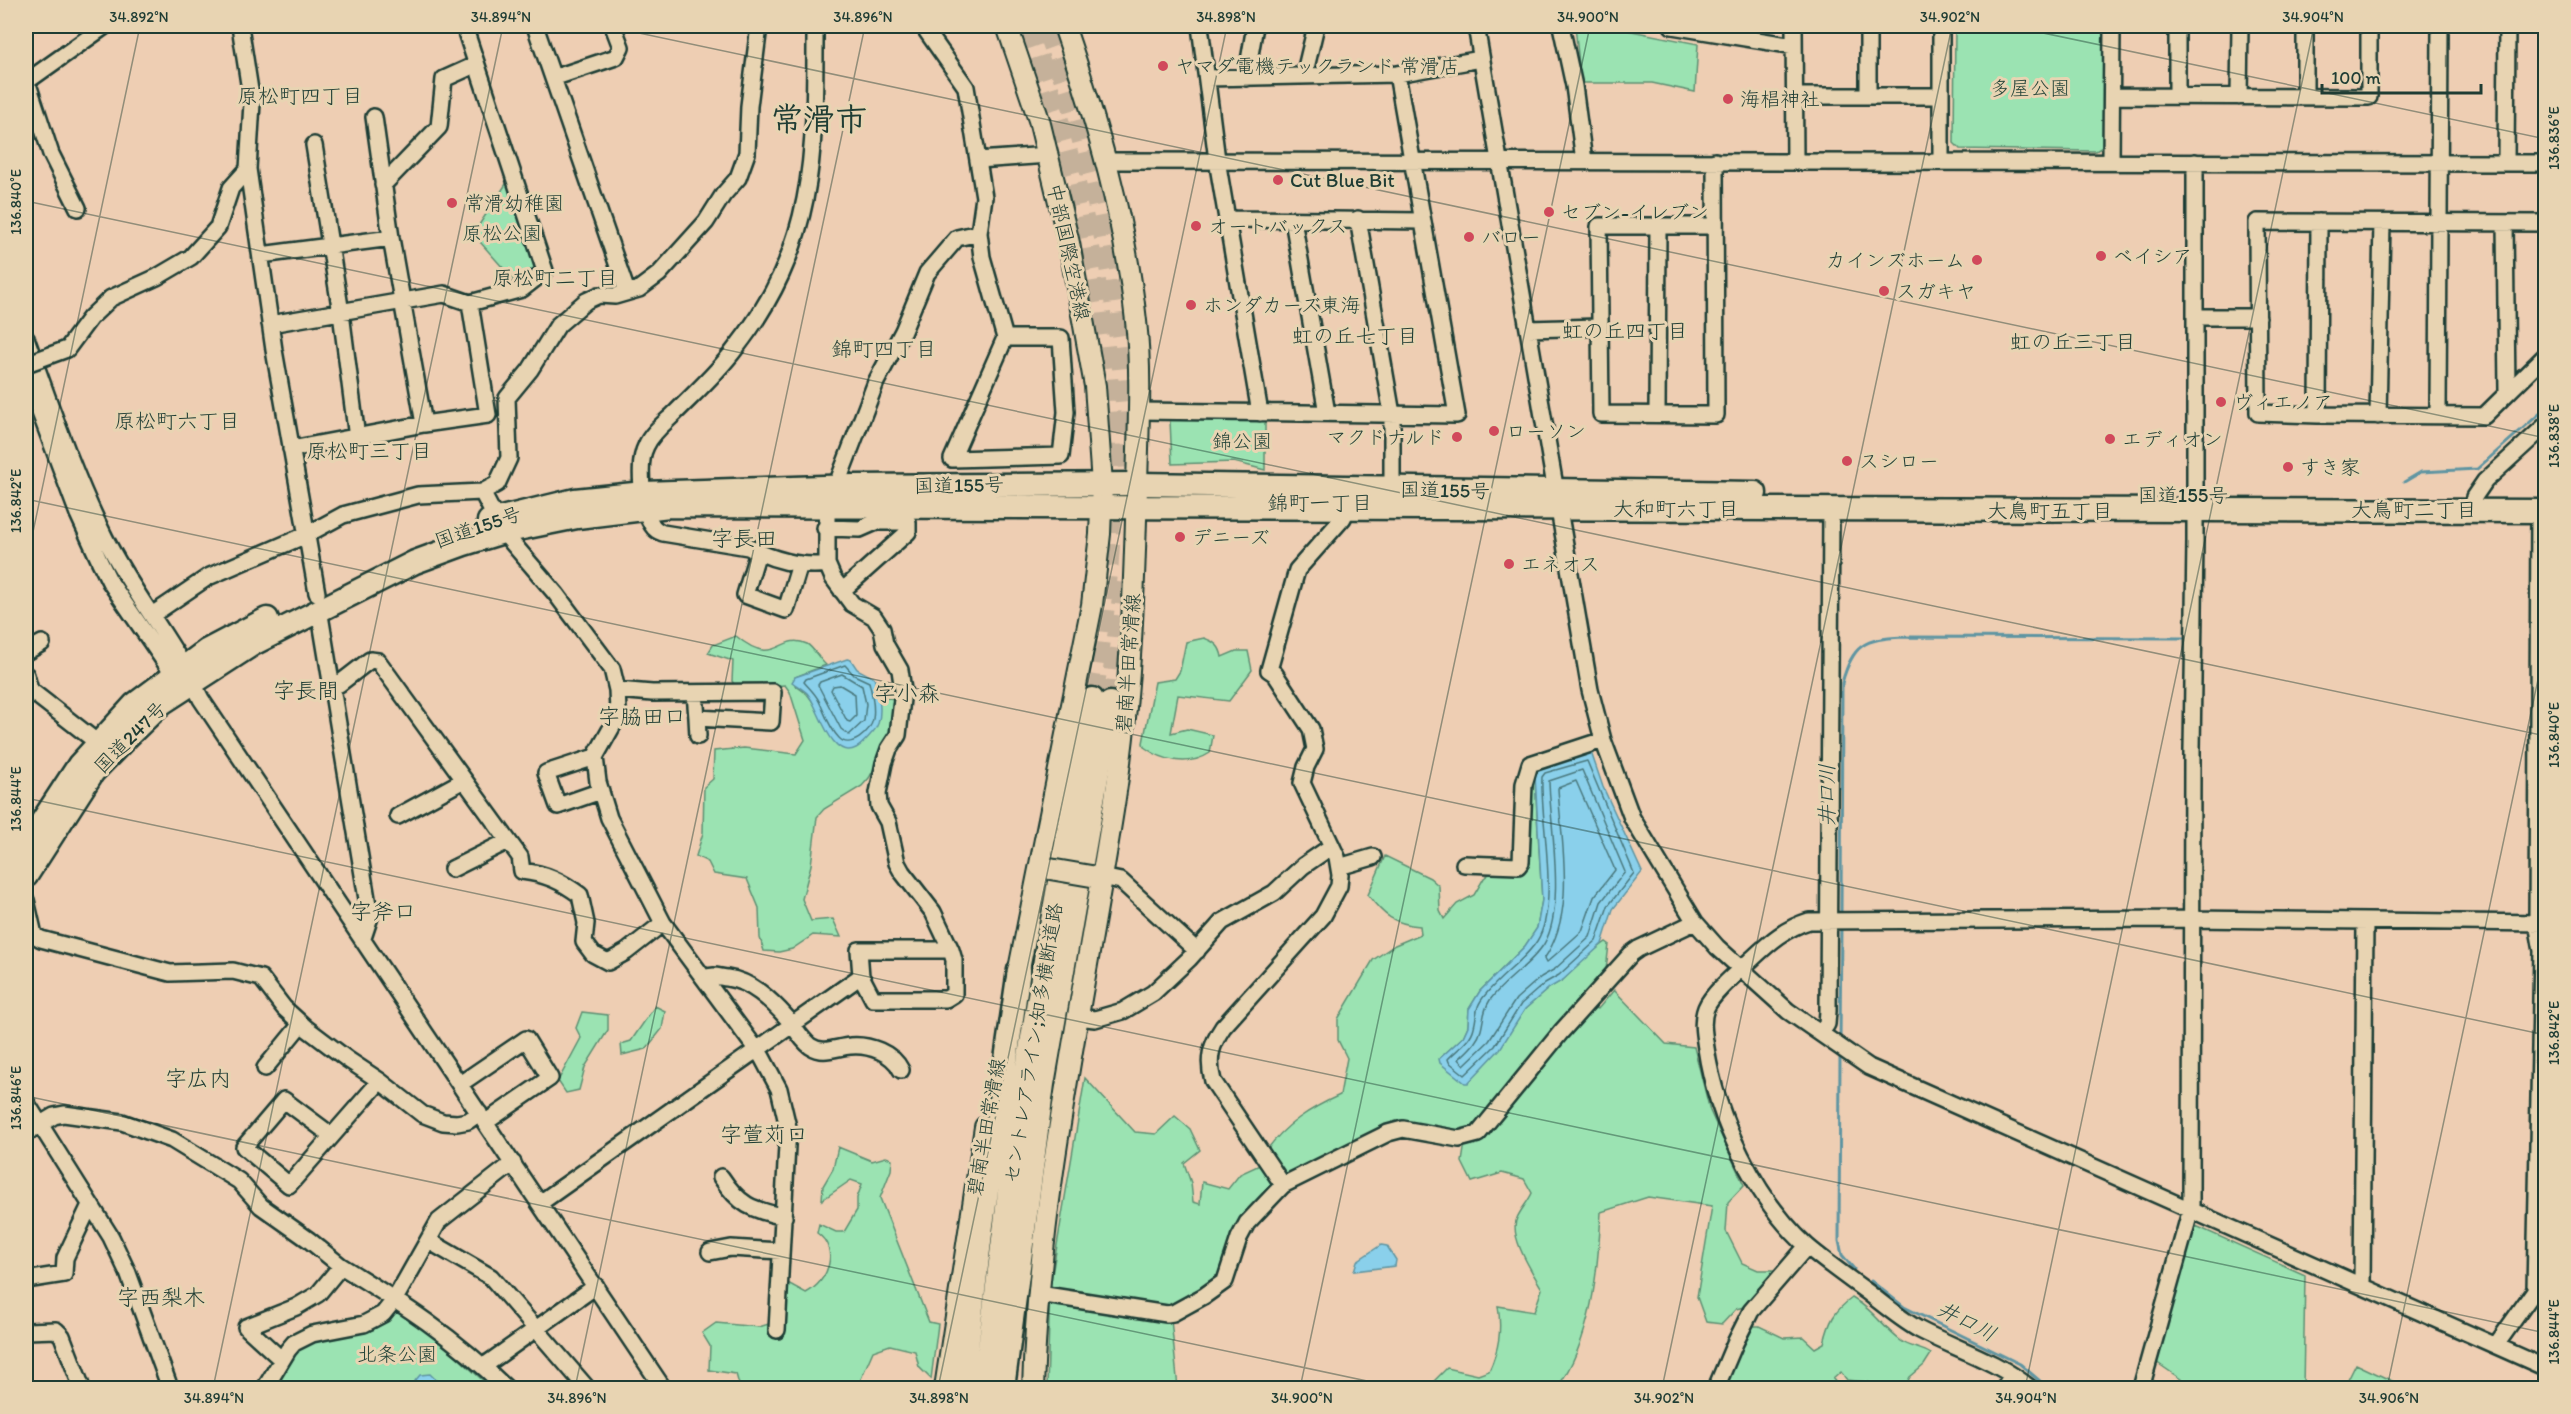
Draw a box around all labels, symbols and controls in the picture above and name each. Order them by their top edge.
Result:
text: 34.892°N [109,8,169,26]
text: 34.894°N [471,8,531,26]
text: 34.896°N [833,8,893,26]
text: 34.898°N [1196,8,1256,26]
text: 34.900°N [1557,8,1619,26]
text: 34.902°N [1920,8,1980,26]
text: 34.904°N [2282,8,2344,26]
place label: ヤマダ電機テックランド 常滑店 [1175,54,1460,78]
scale bar [2322,57,2481,95]
marker: ヤマダ電機テックランド 常滑店 [1156,59,1170,73]
text: 100 m [2331,67,2381,89]
park label: 多屋公園 [1990,76,2070,100]
district label: 原松町四丁目 [237,83,363,108]
place label: 海椙神社 [1740,87,1820,111]
marker: 海椙神社 [1721,92,1735,106]
district label: 常滑市 [771,100,867,138]
text: 136.836°E [2545,106,2563,170]
place label: Cut Blue Bit [1290,168,1395,192]
text: 136.840°E [7,169,25,235]
marker: Cut Blue Bit [1271,173,1285,187]
street label: 中部国際空港線 [1043,181,1095,323]
place label: 常滑幼稚園 [464,191,564,215]
marker: 常滑幼稚園 [445,196,459,210]
place label: セブン-イレブン [1561,200,1709,224]
marker: セブン-イレブン [1542,205,1556,219]
place label: オートバックス [1208,214,1348,238]
marker: オートバックス [1189,219,1203,233]
park label: 原松公園 [462,221,542,245]
place label: バロー [1481,225,1541,249]
marker: バロー [1462,230,1476,244]
place label: ベイシア [2113,244,2193,268]
place label: カインズホーム [1826,248,1965,272]
marker: ベイシア [2094,249,2108,263]
marker: カインズホーム [1970,253,1984,267]
district label: 原松町二丁目 [492,265,618,290]
place label: スガキヤ [1896,279,1976,303]
marker: スガキヤ [1877,284,1891,298]
place label: ホンダカーズ東海 [1203,293,1361,317]
marker: ホンダカーズ東海 [1184,298,1198,312]
district label: 虹の丘四丁目 [1562,318,1688,343]
district label: 虹の丘七丁目 [1292,323,1418,348]
district label: 虹の丘三丁目 [2010,329,2136,354]
district label: 錦町四丁目 [832,336,937,361]
place label: ヴィエノア [2233,390,2333,414]
marker: ヴィエノア [2214,395,2228,409]
text: 136.838°E [2545,404,2563,468]
district label: 原松町六丁目 [114,408,240,433]
place label: ローソン [1506,419,1586,443]
marker: ローソン [1487,424,1501,438]
place label: マクドナルド [1327,425,1445,449]
place label: エディオン [2122,427,2223,451]
park label: 錦公園 [1212,429,1272,453]
marker: マクドナルド [1450,430,1464,444]
marker: エディオン [2103,432,2117,446]
district label: 原松町三丁目 [306,438,432,463]
place label: スシロー [1859,449,1939,473]
marker: スシロー [1840,454,1854,468]
place label: すき家 [2300,455,2360,479]
marker: すき家 [2281,460,2295,474]
text: 136.842°E [7,469,25,533]
street label: 国道155号 [914,472,1004,498]
street label: 国道155号 [1400,477,1490,503]
street label: 国道155号 [2138,483,2228,507]
district label: 錦町一丁目 [1268,490,1373,515]
district label: 大和町六丁目 [1613,496,1739,521]
district label: 大鳥町二丁目 [2351,497,2477,522]
district label: 大鳥町五丁目 [1987,498,2113,523]
street label: 国道155号 [431,501,525,553]
district label: 字長田 [711,525,777,552]
place label: デニーズ [1192,525,1270,549]
marker: デニーズ [1173,530,1187,544]
place label: エネオス [1521,552,1600,576]
marker: エネオス [1502,557,1516,571]
street label: 碧南半田常滑線 [1111,592,1145,734]
district label: 字長間 [273,677,339,704]
district label: 字小森 [874,680,940,707]
street label: 国道247号 [89,696,171,778]
text: 136.840°E [2545,702,2563,768]
district label: 字脇田口 [598,703,686,730]
water label: 井口川 [1814,764,1839,827]
text: 136.844°E [7,766,25,832]
district label: 字斧口 [350,898,416,925]
street label: セントレアライン;知多横断道路 [999,901,1067,1185]
text: 136.842°E [2545,1001,2563,1065]
street label: 碧南半田常滑線 [962,1056,1010,1198]
district label: 字広内 [165,1065,231,1092]
text: 136.846°E [7,1066,25,1130]
district label: 字萱苅口 [720,1121,808,1148]
district label: 字西梨木 [117,1284,205,1311]
water label: 井口川 [1933,1296,2001,1346]
text: 136.844°E [2545,1299,2563,1365]
park label: 北条公園 [357,1342,437,1366]
text: 34.894°N [184,1389,244,1407]
text: 34.896°N [547,1389,607,1407]
text: 34.898°N [909,1389,969,1407]
text: 34.900°N [1271,1389,1333,1407]
text: 34.902°N [1634,1389,1694,1407]
text: 34.904°N [1995,1389,2057,1407]
text: 34.906°N [2359,1389,2419,1407]

